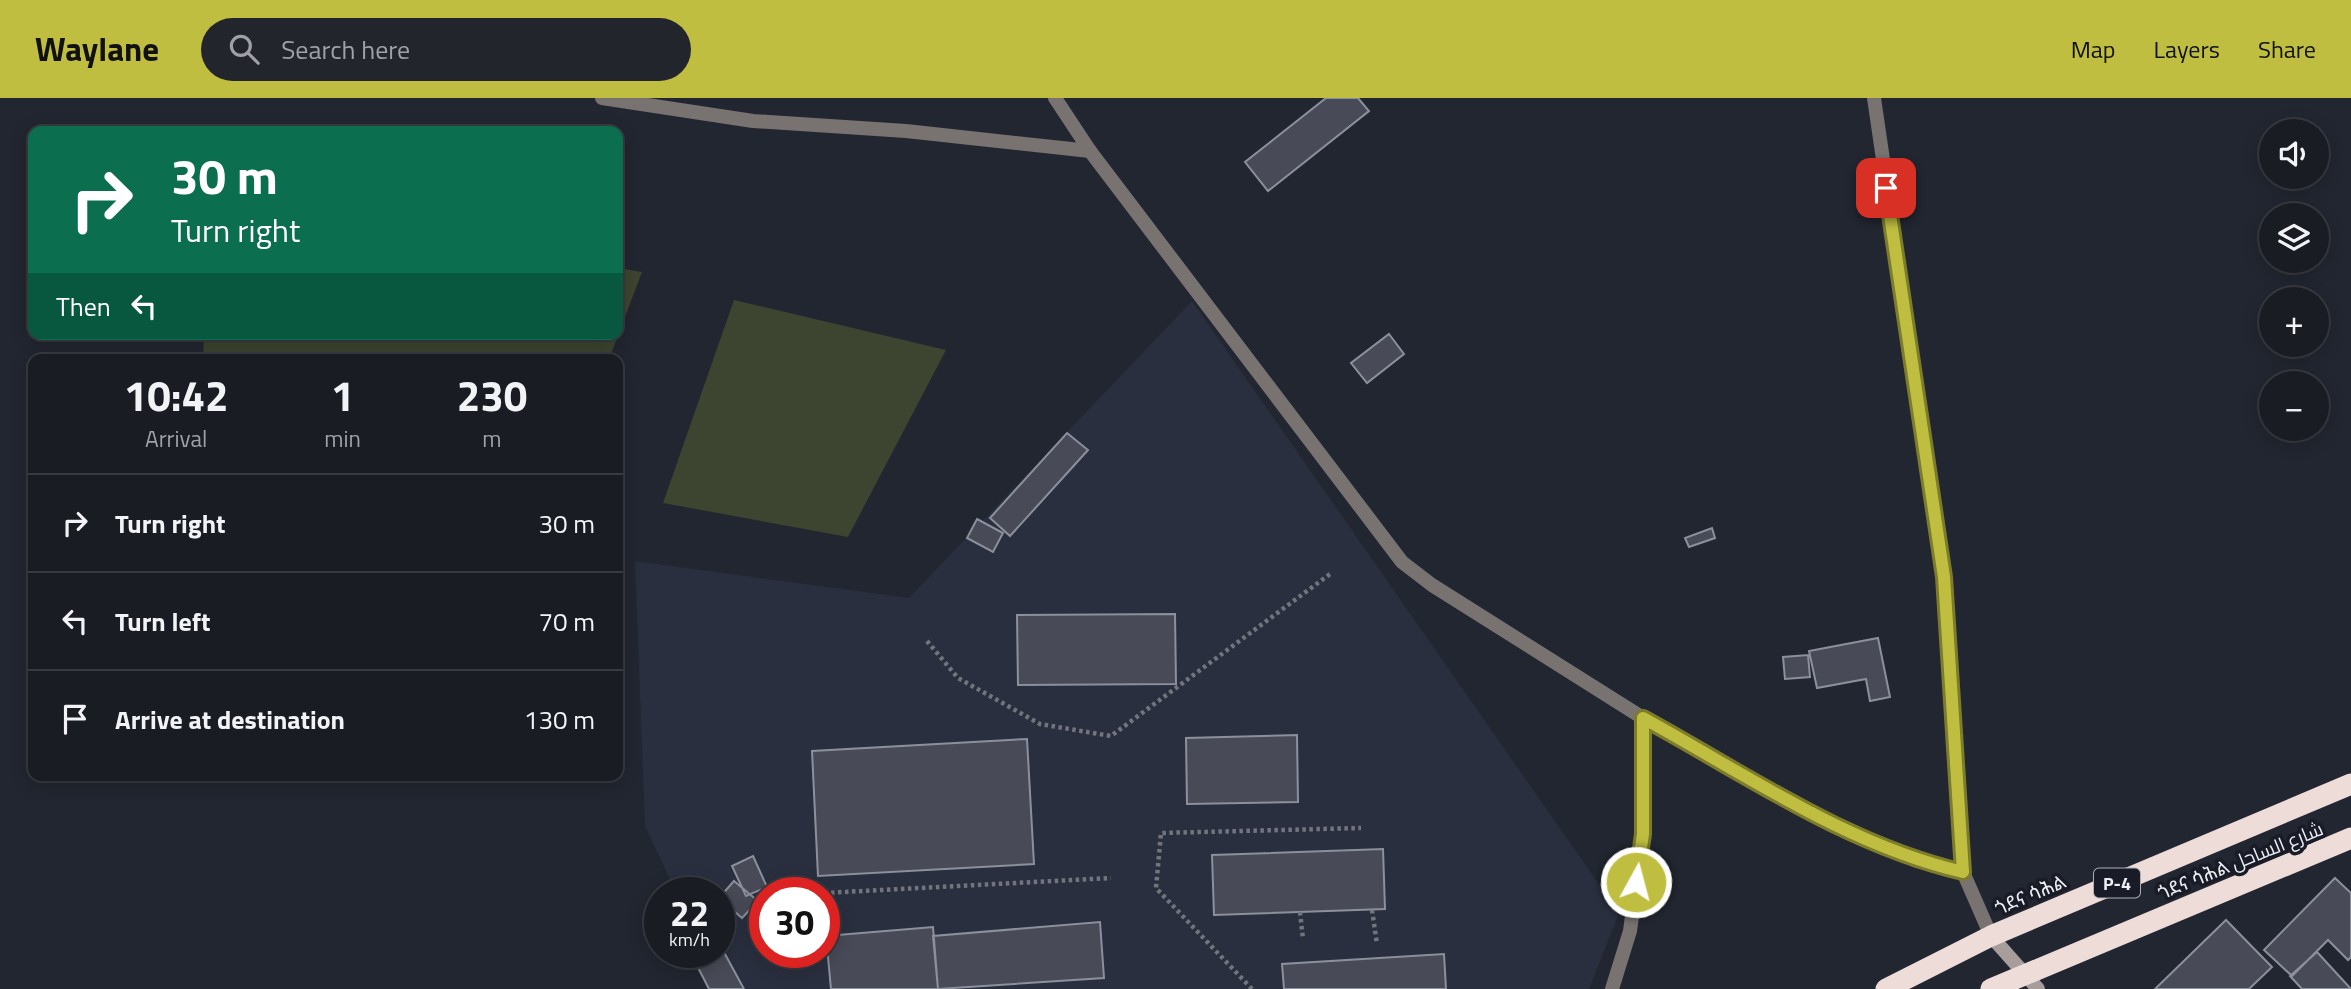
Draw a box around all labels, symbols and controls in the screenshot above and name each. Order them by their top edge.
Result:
search box [201,18,691,81]
text: Waylane [35,24,159,74]
icon: search [225,30,263,68]
text: Search here [281,30,410,69]
text: Map [2071,31,2116,67]
text: Layers [2154,31,2220,67]
text: Share [2258,31,2316,67]
map controls [2259,119,2329,441]
button: sound [2259,119,2329,189]
text: 30 m [171,138,278,213]
icon: right [56,154,147,245]
pin [1856,158,1916,218]
icon: arrive [1867,169,1905,207]
button: layers [2259,203,2329,273]
text: Turn right [171,206,300,254]
text: Then [56,287,111,326]
icon: left [125,287,163,325]
button: + [2259,287,2329,357]
text: 10:42 [124,363,229,427]
text: 1 [331,363,354,427]
text: 230 [457,363,527,427]
button: − [2259,371,2329,441]
text: Arrival [145,421,207,456]
text: min [324,421,361,456]
text: m [482,421,502,456]
icon: right [56,504,94,542]
text: Turn right [115,504,226,543]
text: 30 m [538,504,595,543]
icon: left [56,602,94,640]
text: Turn left [115,602,210,641]
text: 70 m [538,602,595,641]
icon: arrive [56,700,94,738]
text: Arrive at destination [115,700,345,739]
text: 130 m [524,700,595,739]
street label: ጎደና ሳሕል شارع الساحل [2153,814,2327,906]
position arrow [1599,845,1673,919]
street label: ጎደና ሳሕል [1990,866,2070,922]
road number: P-4 [2094,868,2140,898]
speed limit sign: 30 [749,877,840,968]
text: 22 [670,886,709,940]
text: km/h [669,926,710,953]

